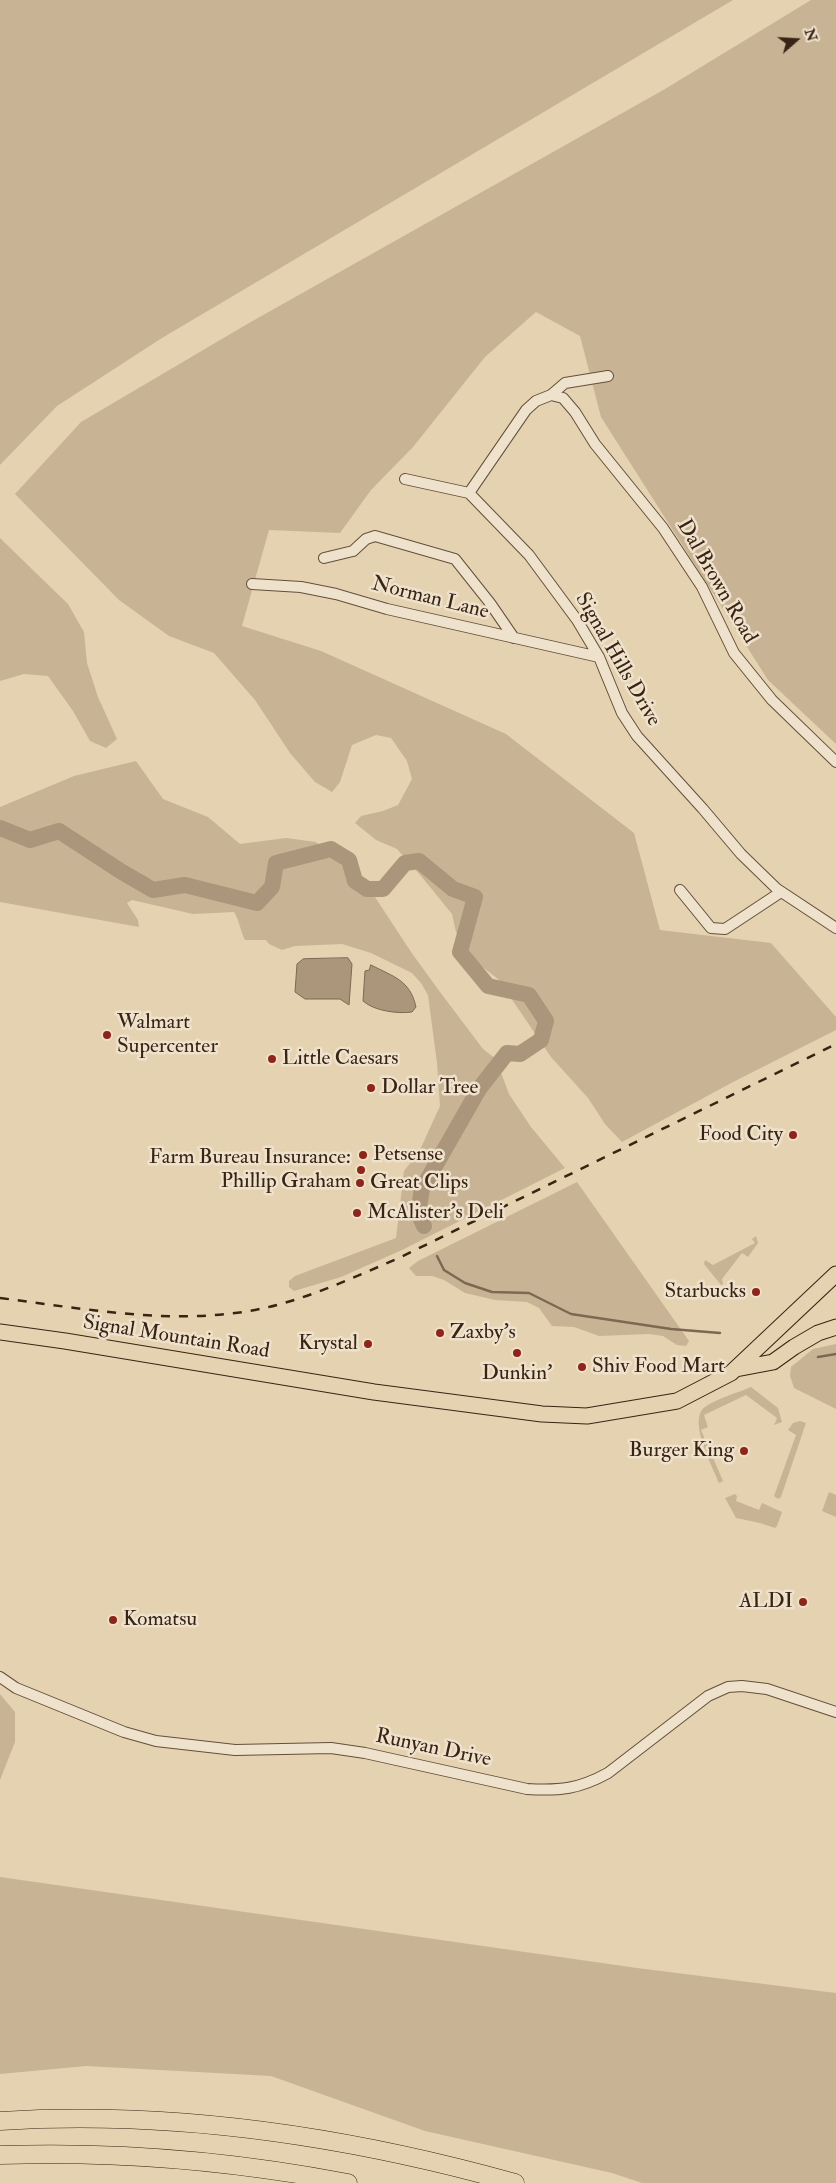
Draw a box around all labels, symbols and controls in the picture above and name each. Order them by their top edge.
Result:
north arrow [771,15,821,65]
text: N [801,26,821,44]
street label: Dal Brown Road [670,516,762,648]
street label: Norman Lane [369,572,491,626]
street label: Signal Hills Drive [569,589,665,731]
place label: Walmart Supercenter [117,1010,218,1060]
marker: Walmart Supercenter [101,1029,113,1041]
place label: Little Caesars [282,1046,398,1072]
marker: Little Caesars [266,1053,278,1065]
place label: Dollar Tree [381,1075,478,1101]
marker: Dollar Tree [365,1082,377,1094]
place label: Food City [699,1122,783,1148]
marker: Food City [787,1129,799,1141]
place label: Petsense [373,1142,443,1168]
place label: Farm Bureau Insurance: Phillip Graham [149,1145,351,1195]
marker: Petsense [357,1149,369,1161]
marker: Farm Bureau Insurance: Phillip Graham [355,1164,367,1176]
place label: Great Clips [370,1170,468,1196]
marker: Great Clips [354,1177,366,1189]
place label: McAlister's Deli [367,1200,504,1226]
marker: McAlister's Deli [351,1207,363,1219]
place label: Starbucks [664,1279,746,1305]
marker: Starbucks [750,1286,762,1298]
street label: Signal Mountain Road [81,1311,271,1365]
place label: Zaxby's [450,1320,516,1346]
marker: Zaxby's [434,1327,446,1339]
place label: Krystal [298,1331,358,1357]
marker: Krystal [362,1338,374,1350]
marker: Dunkin' [511,1347,523,1359]
place label: Shiv Food Mart [592,1354,725,1380]
place label: Dunkin' [482,1361,552,1387]
marker: Shiv Food Mart [576,1361,588,1373]
place label: Burger King [629,1438,734,1464]
marker: Burger King [738,1445,750,1457]
place label: ALDI [739,1589,793,1615]
marker: ALDI [797,1596,809,1608]
place label: Komatsu [123,1607,197,1633]
marker: Komatsu [107,1614,119,1626]
street label: Runyan Drive [373,1724,493,1774]

